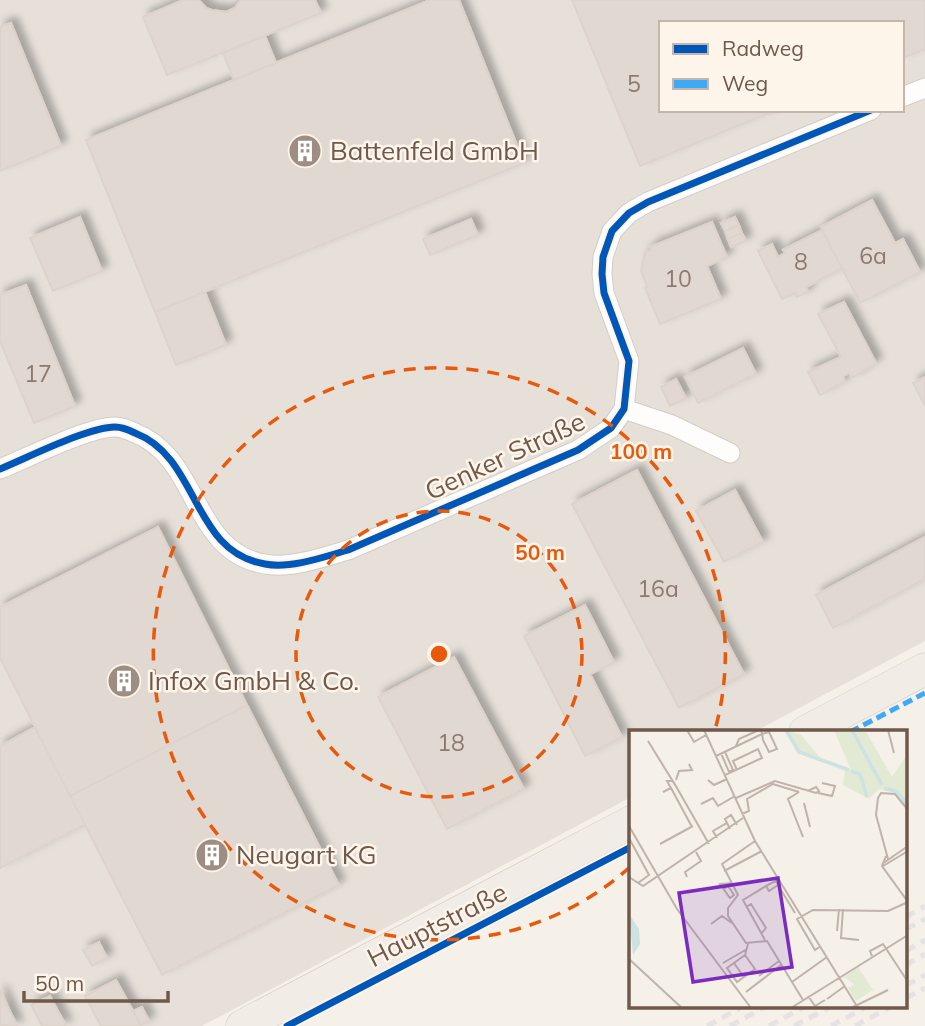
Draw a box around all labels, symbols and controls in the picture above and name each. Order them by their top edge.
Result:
legend [659,21,904,112]
text: Radweg [722,35,804,61]
house number: 5 [627,69,641,98]
text: Weg [722,70,768,96]
building icon: Battenfeld GmbH [286,132,324,170]
place label: Battenfeld GmbH [330,134,539,167]
house number: 6a [859,241,887,270]
house number: 8 [794,247,808,276]
house number: 10 [664,264,692,293]
house number: 17 [24,359,52,388]
street label: Genker Straße [420,404,590,507]
text: 100 m [610,438,672,464]
text: 50 m [515,539,565,565]
house number: 16a [637,574,679,603]
centre of rings [427,642,451,666]
building icon: Infox GmbH & Co. [105,662,143,700]
place label: Infox GmbH & Co. [148,664,359,697]
house number: 18 [437,728,465,757]
inset map [629,730,908,1009]
building icon: Neugart KG [193,836,231,874]
place label: Neugart KG [236,838,377,871]
street label: Hauptstraße [361,875,512,974]
scale bar [24,960,168,1004]
text: 50 m [35,970,84,996]

